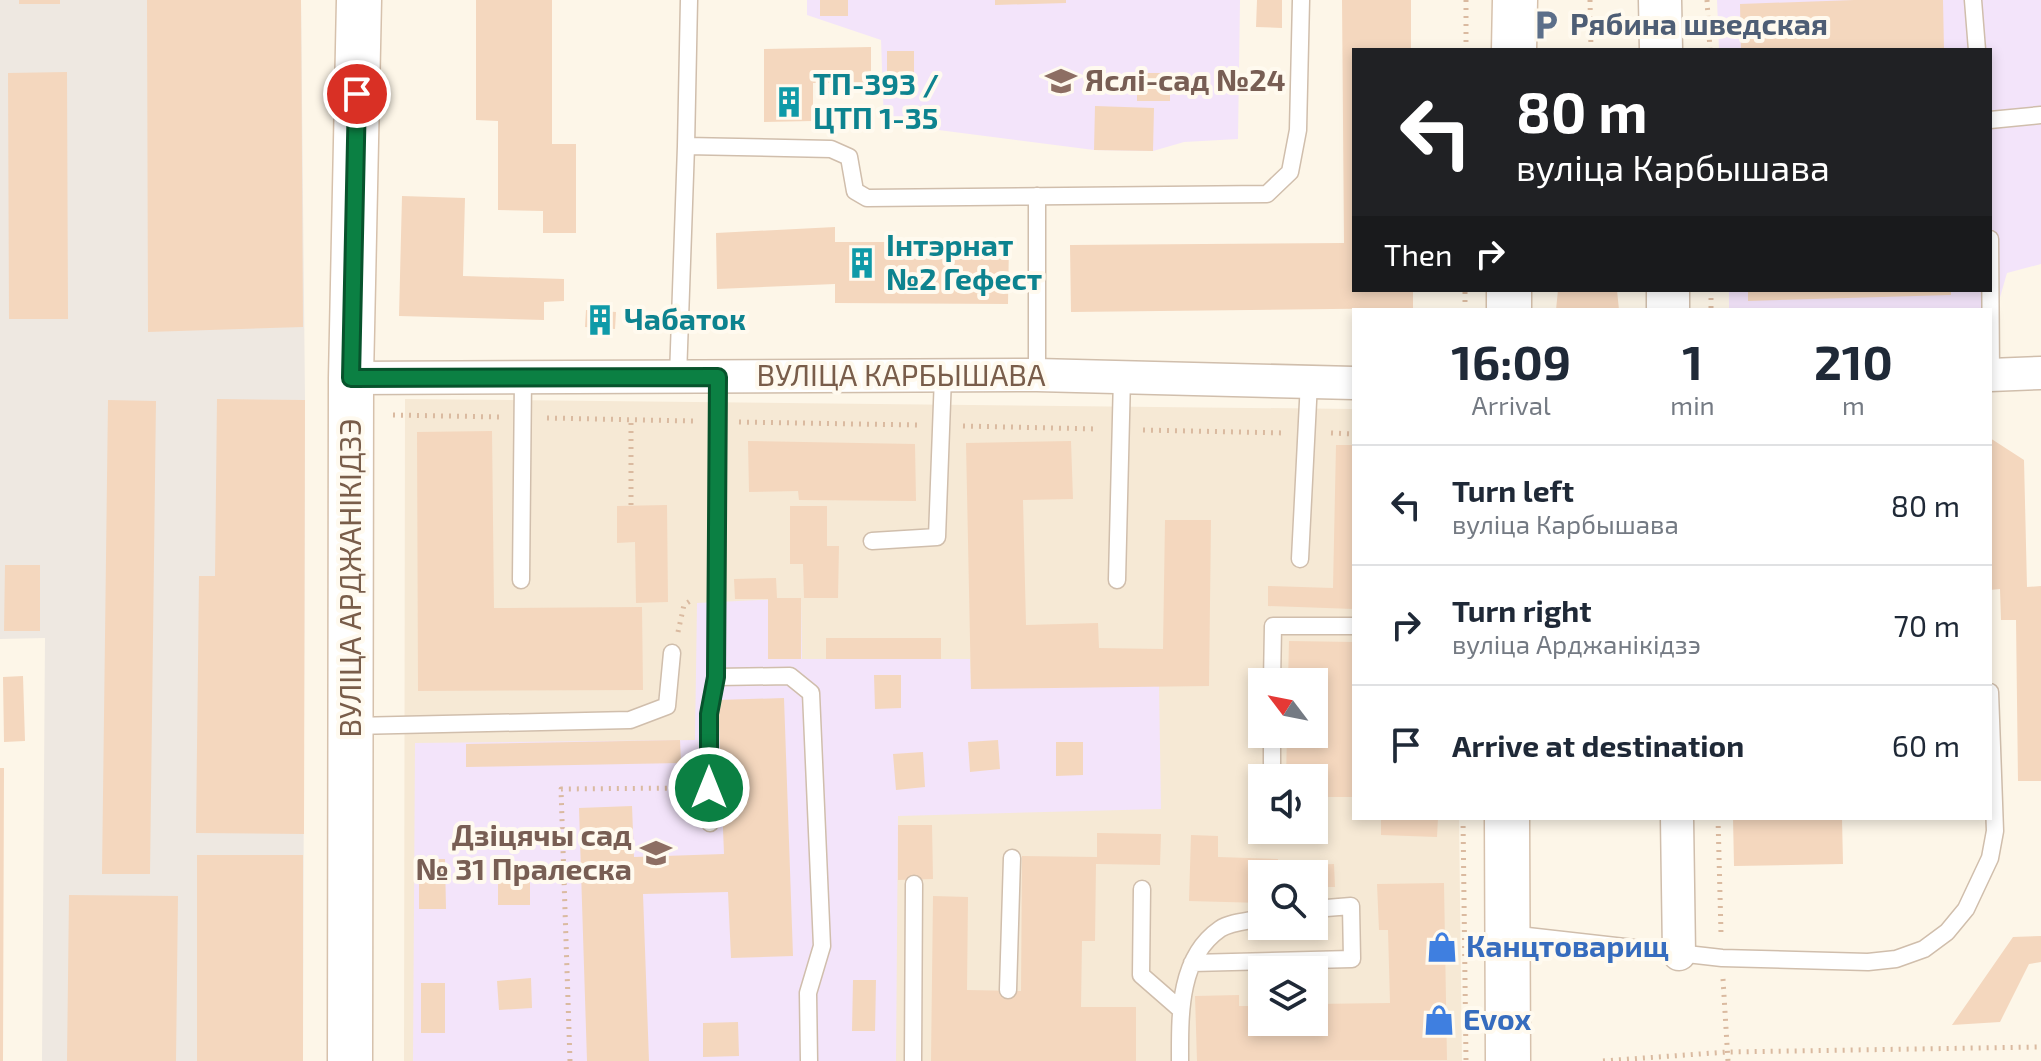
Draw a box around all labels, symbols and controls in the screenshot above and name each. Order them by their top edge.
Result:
place label: Рябина шведская [1570,5,1828,41]
parking icon: Рябина шведская [1529,8,1563,42]
pin [323,60,391,128]
place label: Яслі-сад №24 [1085,61,1286,97]
school or university icon: Яслі-сад №24 [1044,64,1078,98]
place label: ТП-393 / ЦТП 1-35 [813,65,939,135]
icon: arrive [335,72,379,116]
text: 80 m [1516,77,1648,144]
icon: left [1384,80,1488,184]
building icon: ТП-393 / ЦТП 1-35 [772,85,806,119]
text: вуліца Карбышава [1516,145,1830,188]
place label: Інтэрнат №2 Гефест [886,226,1042,296]
icon: right [1468,232,1512,276]
text: Then [1384,236,1452,272]
building icon: Інтэрнат №2 Гефест [845,246,879,280]
place label: Чабаток [624,300,746,336]
building icon: Чабаток [583,303,617,337]
text: 16:09 [1451,332,1571,390]
text: 1 [1682,332,1703,390]
text: 210 [1814,332,1893,390]
street label: ВУЛІЦА КАРБЫШАВА [756,356,1046,392]
text: Arrival [1472,389,1551,420]
text: min [1670,389,1715,420]
text: m [1842,389,1865,420]
street label: ВУЛІЦА АРДЖАНІКІДЗЭ [331,418,367,738]
text: Turn left [1452,472,1574,508]
icon: left [1384,483,1428,527]
text: 80 m [1891,487,1960,523]
text: вуліца Карбышава [1452,508,1679,539]
text: Turn right [1452,592,1592,628]
icon: right [1384,603,1428,647]
text: 70 m [1894,607,1960,643]
text: вуліца Арджанікідзэ [1452,628,1701,659]
north arrow [1248,668,1328,748]
map controls [1248,668,1328,1036]
icon: arrive [1384,723,1428,767]
text: Arrive at destination [1452,727,1744,763]
text: 60 m [1892,727,1960,763]
position arrow [667,746,751,830]
button: sound [1248,764,1328,844]
place label: Дзіцячы сад № 31 Пралеска [416,816,632,886]
school or university icon: Дзіцячы сад № 31 Пралеска [639,836,673,870]
button: search [1248,860,1328,940]
place label: Канцтоварищ [1466,927,1669,963]
shop icon: Канцтоварищ [1425,930,1459,964]
button: layers [1248,956,1328,1036]
place label: Evox [1463,1000,1531,1036]
shop icon: Evox [1422,1003,1456,1037]

